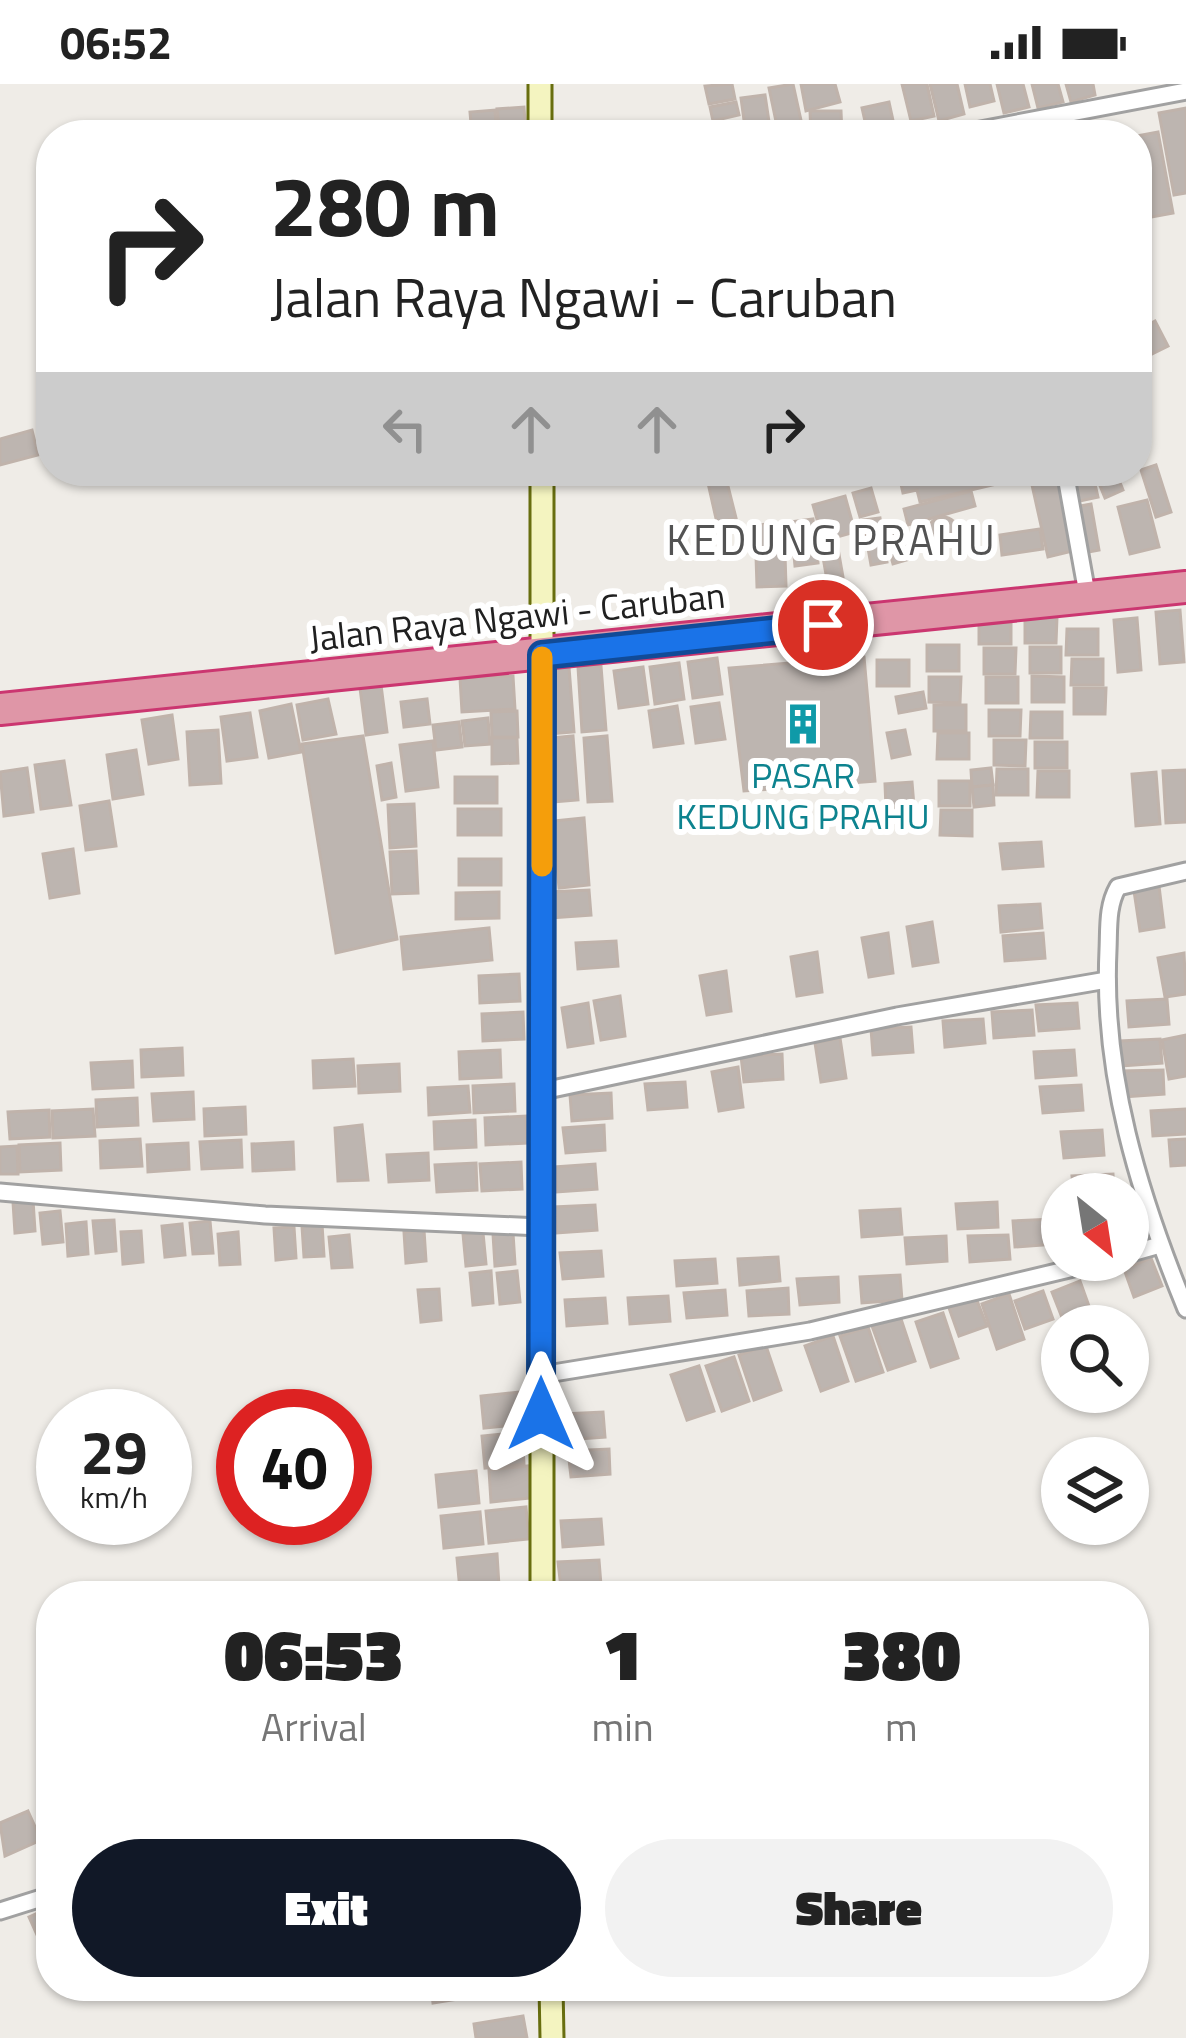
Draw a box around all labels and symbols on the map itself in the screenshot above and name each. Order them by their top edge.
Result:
district label: KEDUNG PRAHU [666,507,998,571]
street label: Jalan Raya Ngawi - Caruban [306,567,728,665]
pin [772,574,874,676]
building icon: PASAR KEDUNG PRAHU [780,701,826,747]
place label: PASAR KEDUNG PRAHU [676,747,930,843]
north arrow [1041,1173,1149,1281]
position arrow [478,1351,604,1477]
speed limit sign: 40 [216,1389,372,1545]

